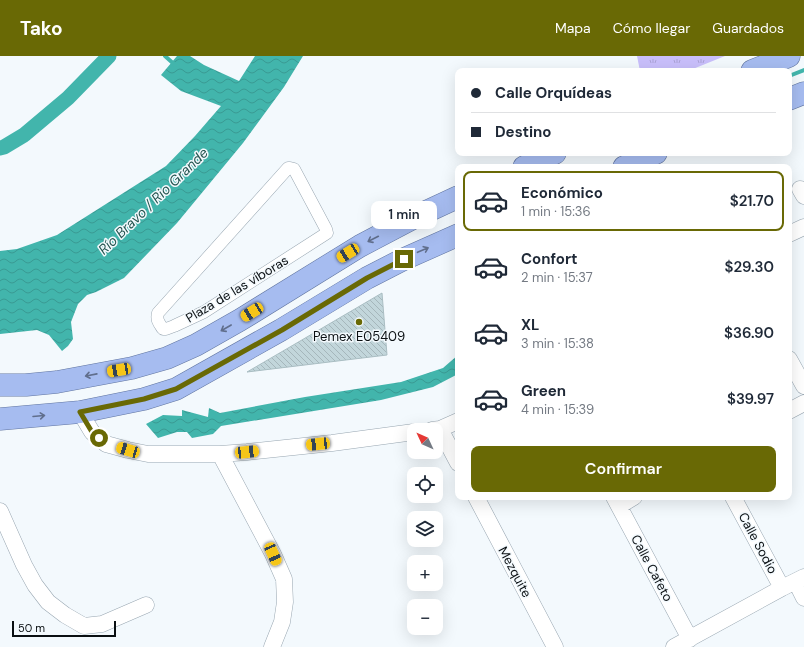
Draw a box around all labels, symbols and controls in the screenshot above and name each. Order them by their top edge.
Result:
text: Tako [20,16,63,41]
text: Mapa [555,19,591,37]
text: Cómo llegar [613,19,690,37]
text: Guardados [712,19,784,37]
text: Calle Orquídeas [495,83,612,103]
text: Destino [495,122,551,142]
water label: Río Bravo / Rio Grande [94,144,212,258]
icon: car [473,183,509,219]
text: Económico [521,183,603,203]
text: $21.70 [730,191,774,211]
callout: 1 min [371,201,437,229]
text: 1 min · 15:36 [521,203,591,220]
text: 1 min [388,206,420,223]
one-way arrow [367,236,379,243]
car [335,242,361,264]
one-way arrow [417,246,429,254]
icon: car [473,249,509,285]
text: Confort [521,249,578,269]
route end [395,250,413,268]
street label: Plaza de las víboras [182,252,292,326]
text: $29.30 [724,257,774,277]
text: 2 min · 15:37 [521,269,593,286]
car [239,301,265,323]
icon: car [473,315,509,351]
text: XL [521,315,539,335]
marker: Pemex E05409 [354,317,364,327]
text: $36.90 [724,323,774,343]
one-way arrow [220,325,232,333]
place label: Pemex E05409 [313,328,405,345]
text: 3 min · 15:38 [521,335,594,352]
car [106,362,132,378]
one-way arrow [85,372,98,380]
icon: car [473,381,509,417]
text: Green [521,381,566,401]
text: $39.97 [727,389,774,409]
text: 4 min · 15:39 [521,401,594,418]
one-way arrow [32,412,45,419]
north arrow [407,423,443,459]
map controls [407,423,443,635]
route start [90,429,108,447]
car [305,437,331,451]
car [115,441,141,459]
car [234,445,260,459]
button: Confirmar [471,446,776,492]
button: locate [407,467,443,503]
street label: Calle Sodio [735,509,781,577]
button: layers [407,511,443,547]
street label: Calle Cafeto [627,532,677,605]
car [263,541,283,567]
street label: Mezquite [495,544,535,600]
button: + [407,555,443,591]
button: − [407,599,443,635]
scale bar [12,619,116,638]
text: 50 m [18,621,45,635]

